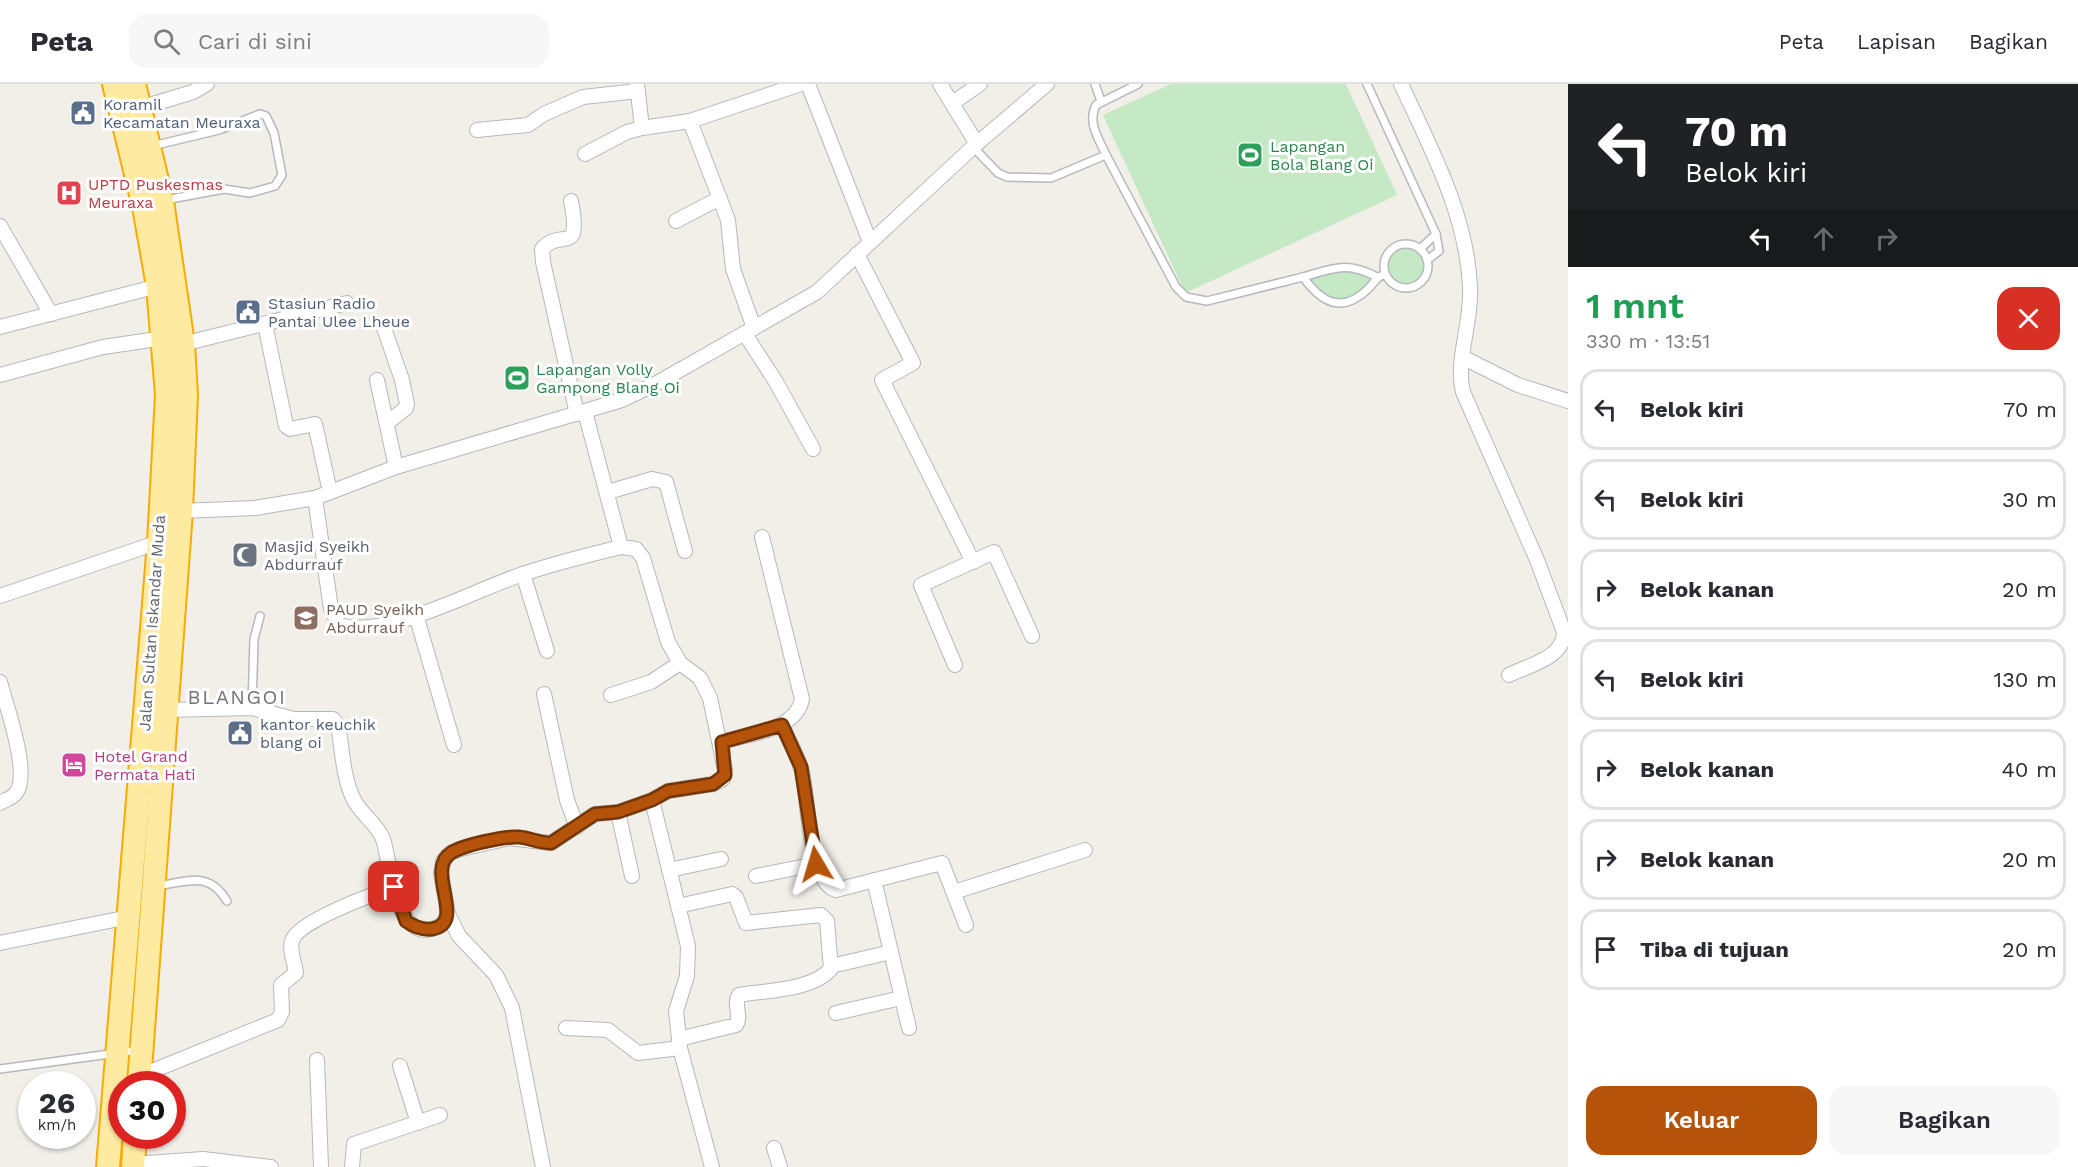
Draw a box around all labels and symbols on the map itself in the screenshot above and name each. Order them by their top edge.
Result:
place label: Koramil Kecamatan Meuraxa [103,95,261,132]
public building icon: Koramil Kecamatan Meuraxa [68,98,98,128]
place label: Lapangan Bola Blang Oi [1270,137,1374,174]
sports icon: Lapangan Bola Blang Oi [1235,140,1265,170]
place label: UPTD Puskesmas Meuraxa [88,175,223,212]
hospital icon: UPTD Puskesmas Meuraxa [54,178,84,208]
place label: Stasiun Radio Pantai Ulee Lheue [268,294,410,331]
public building icon: Stasiun Radio Pantai Ulee Lheue [233,297,263,327]
place label: Lapangan Volly Gampong Blang Oi [536,360,680,397]
sports icon: Lapangan Volly Gampong Blang Oi [502,363,532,393]
street label: Jalan Sultan Iskandar Muda [135,514,169,732]
place label: Masjid Syeikh Abdurrauf [264,537,370,574]
mosque icon: Masjid Syeikh Abdurrauf [230,540,260,570]
place label: PAUD Syeikh Abdurrauf [326,600,424,637]
school or university icon: PAUD Syeikh Abdurrauf [291,603,321,633]
district label: BLANGOI [188,685,286,709]
place label: kantor keuchik blang oi [260,715,376,752]
public building icon: kantor keuchik blang oi [225,718,255,748]
place label: Hotel Grand Permata Hati [94,747,196,784]
hotel icon: Hotel Grand Permata Hati [59,750,89,780]
position arrow [784,832,848,896]
pin [368,861,419,912]
speed limit sign: 30 [108,1071,186,1149]

